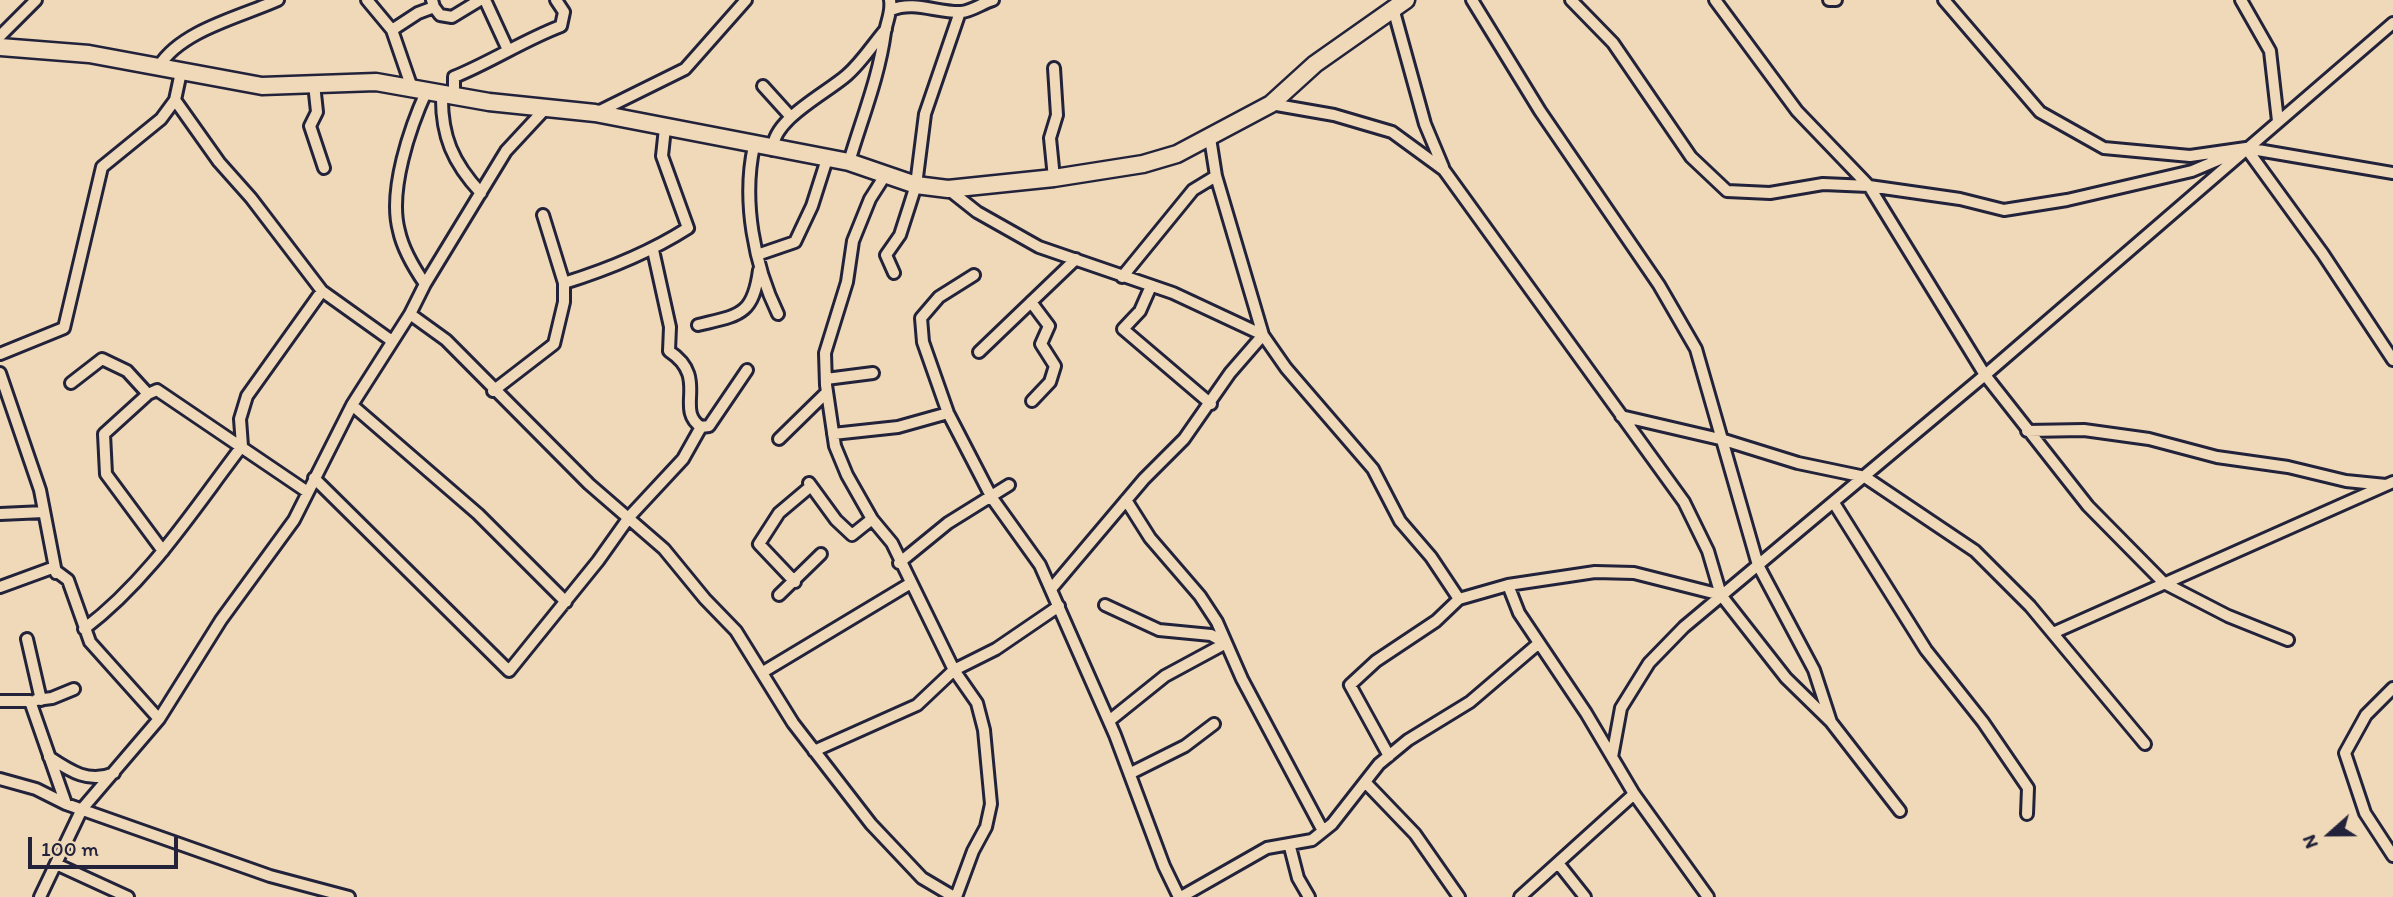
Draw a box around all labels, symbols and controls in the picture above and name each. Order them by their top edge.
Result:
north arrow [2295,799,2365,869]
scale bar [32,824,182,868]
text: N [2297,832,2323,852]
text: 100 m [41,836,99,861]

